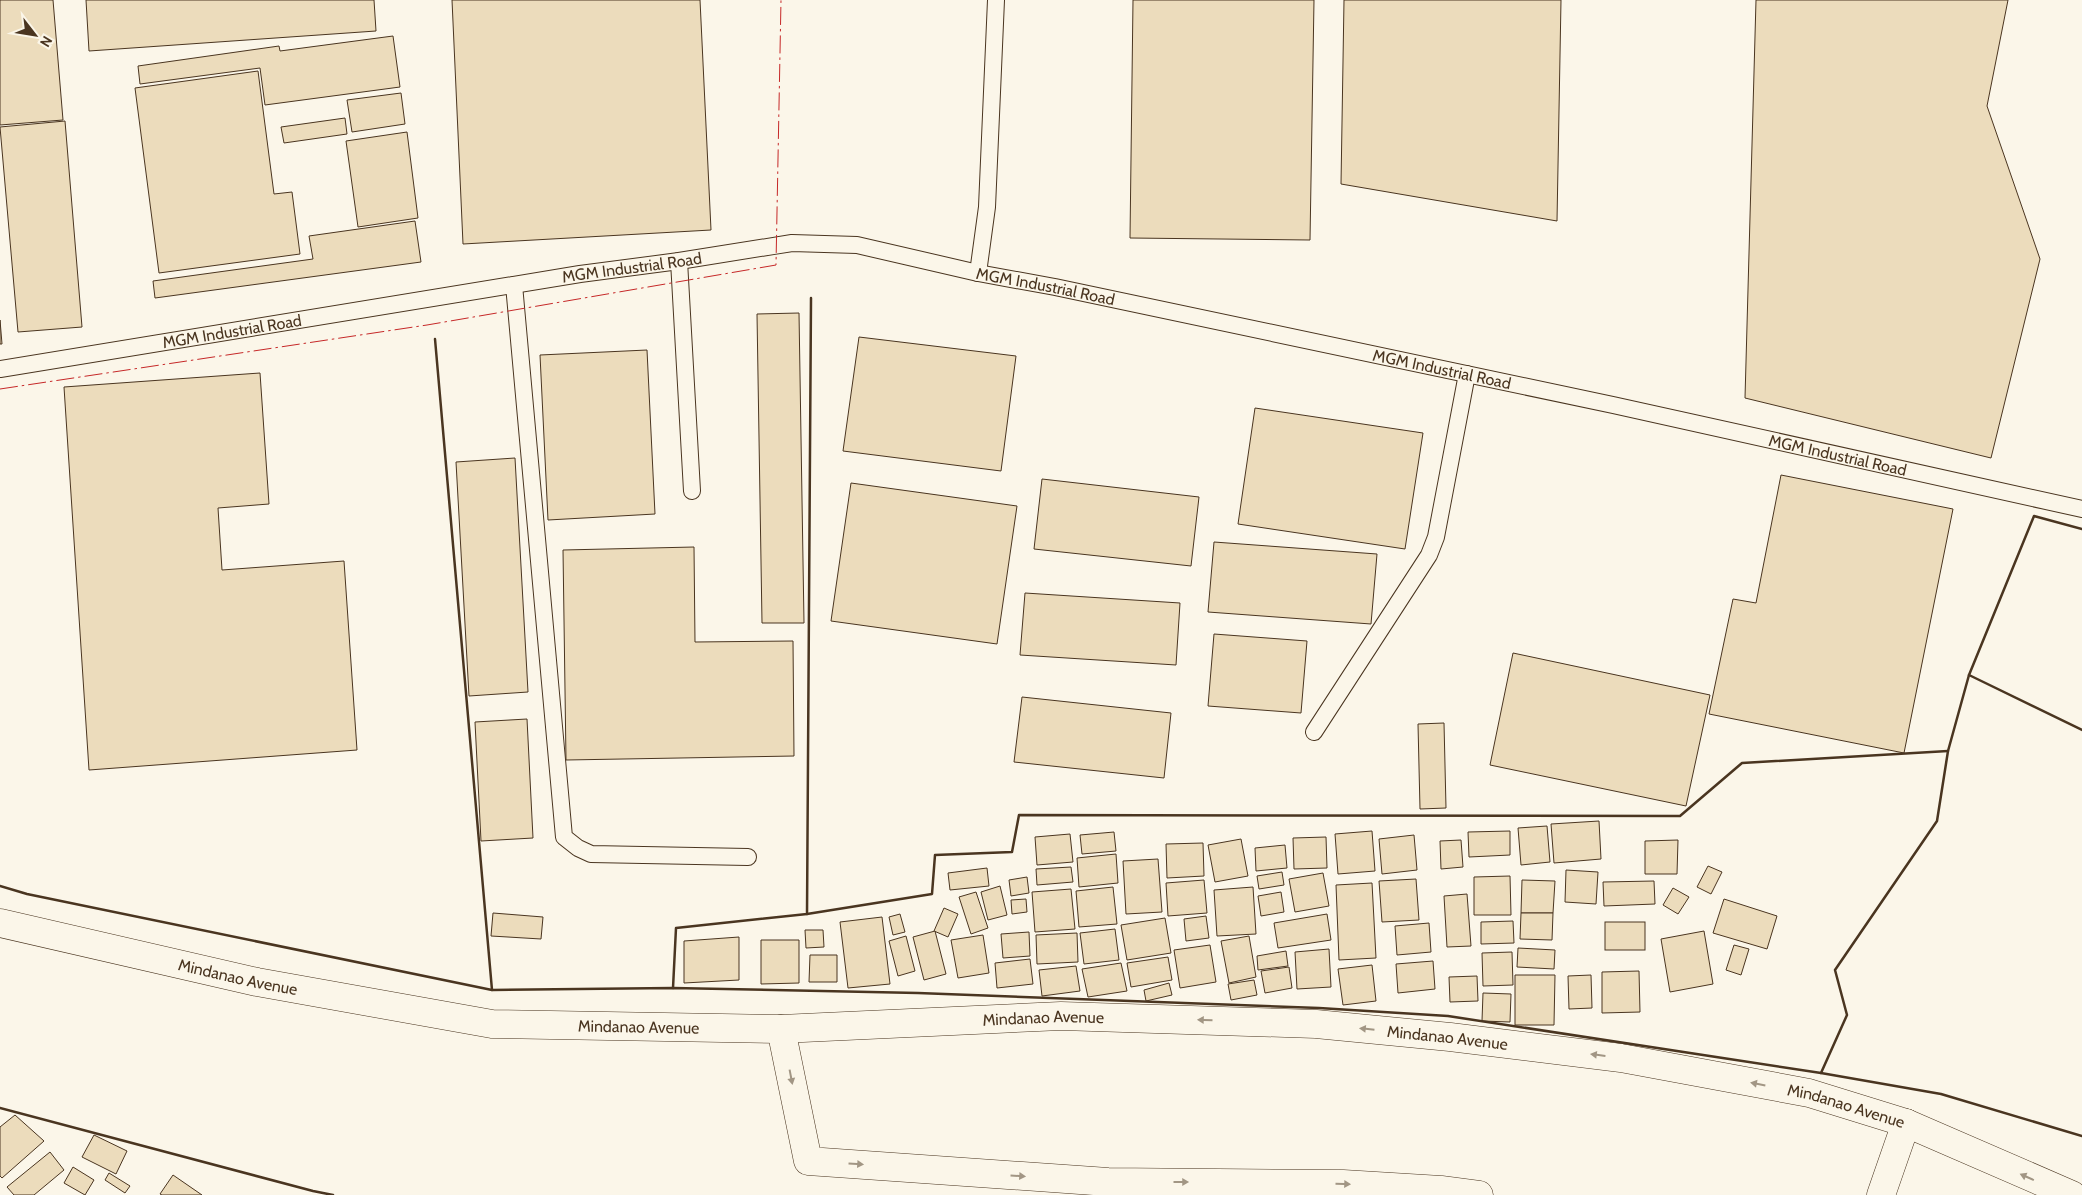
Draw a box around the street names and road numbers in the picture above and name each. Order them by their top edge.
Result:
street label: MGM Industrial Road [561,249,703,287]
street label: MGM Industrial Road [975,264,1116,309]
street label: MGM Industrial Road [161,311,303,352]
street label: MGM Industrial Road [1371,345,1513,393]
street label: MGM Industrial Road [1767,431,1908,480]
street label: Mindanao Avenue [176,955,299,999]
street label: Mindanao Avenue [982,1007,1104,1030]
street label: Mindanao Avenue [578,1016,700,1038]
street label: Mindanao Avenue [1386,1022,1509,1054]
street label: Mindanao Avenue [1786,1080,1907,1132]

